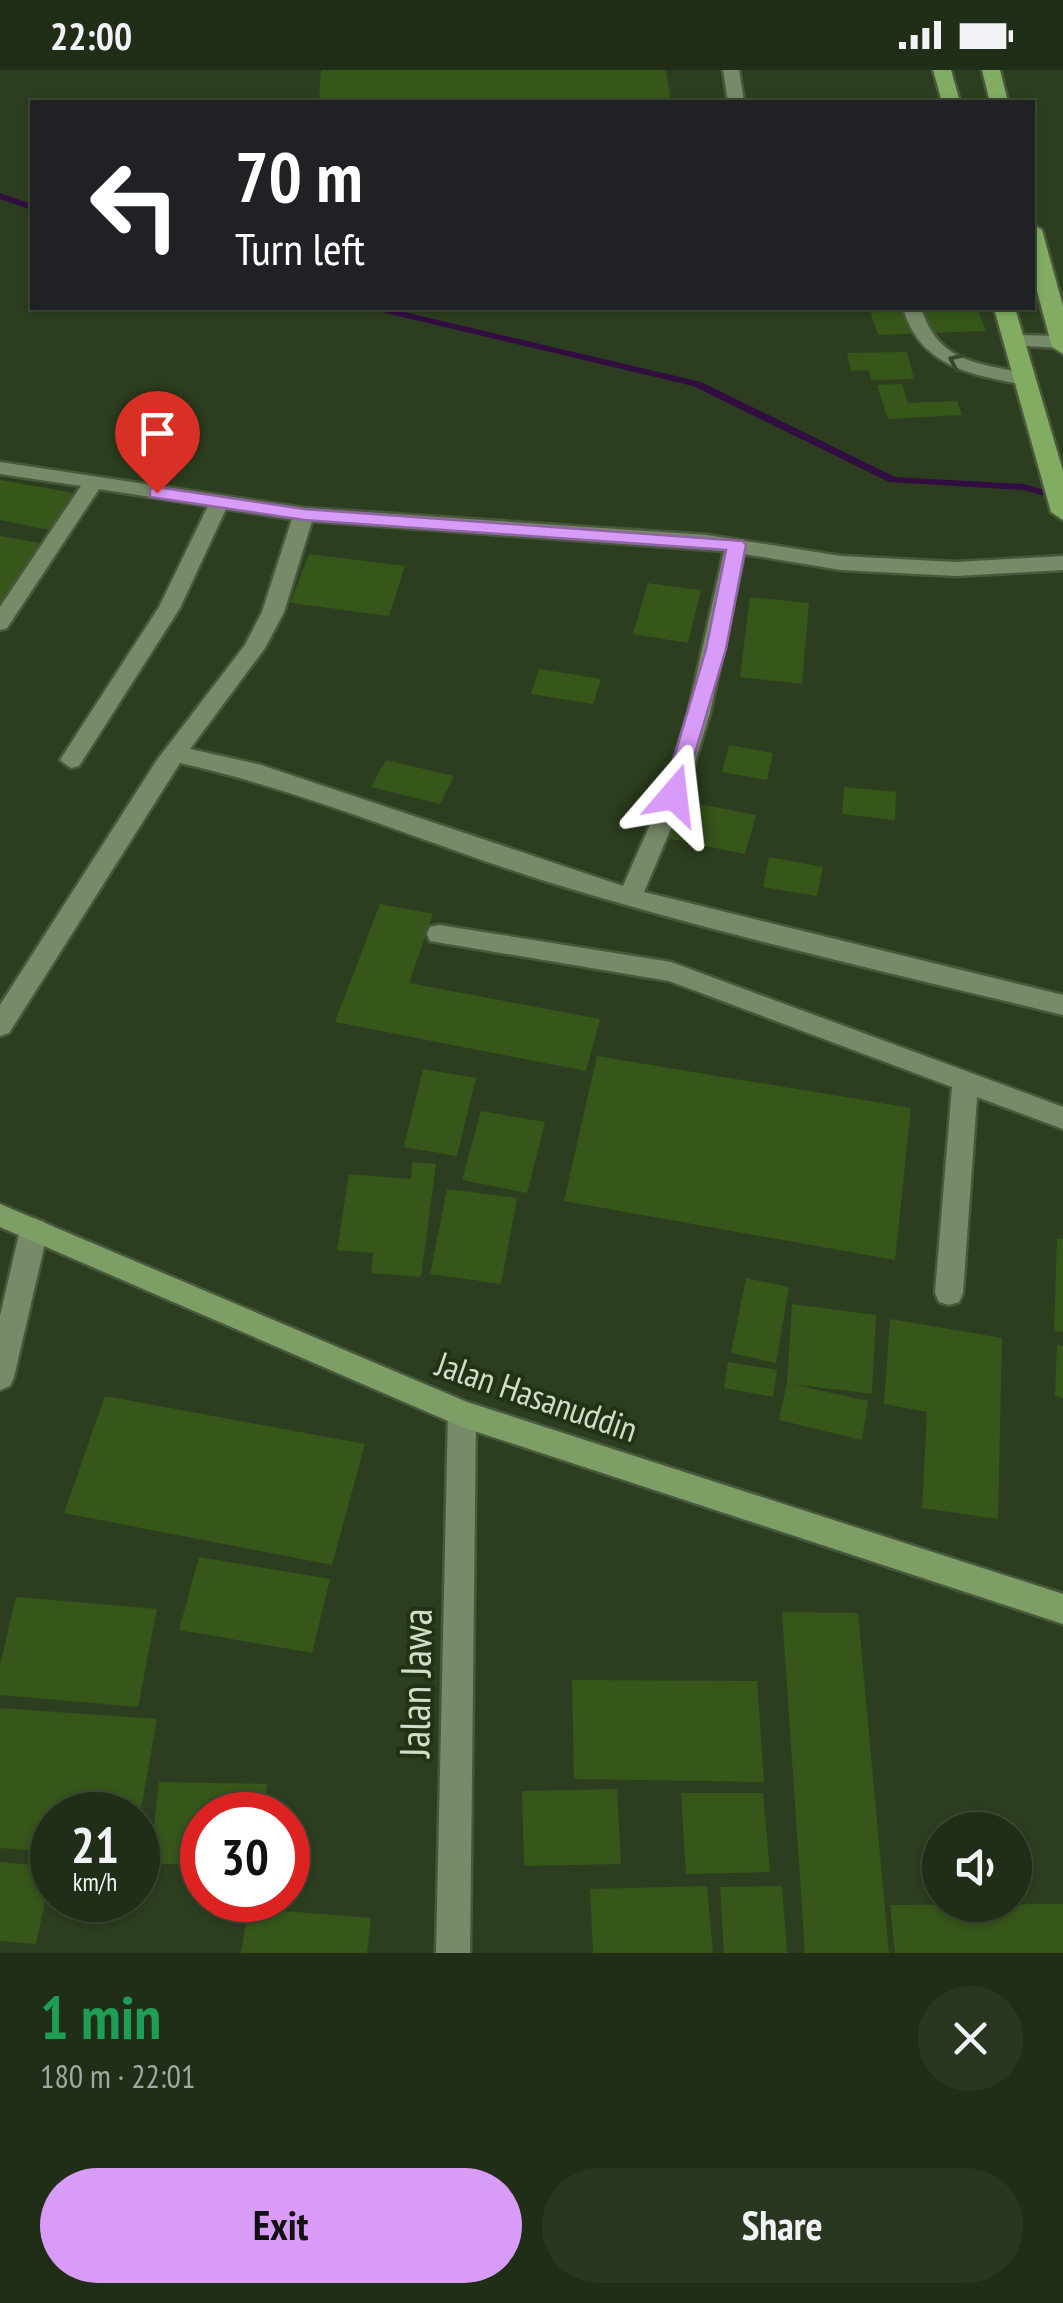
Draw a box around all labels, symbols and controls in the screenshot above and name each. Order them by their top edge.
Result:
text: 22:00 [50,11,132,60]
text: 70 m [235,131,363,221]
icon: left [70,140,200,270]
text: Turn left [235,219,365,277]
one-way arrow [948,353,966,373]
pin [115,391,200,494]
icon: arrive [130,406,185,461]
position arrow [622,743,726,847]
street label: Jalan Hasanuddin [429,1340,644,1452]
street label: Jalan Jawa [386,1608,444,1760]
speed limit sign: 30 [180,1792,310,1922]
text: 21 [71,1812,119,1877]
map controls [922,1812,1032,1922]
button: sound [922,1812,1032,1922]
text: km/h [73,1866,117,1898]
text: 1 min [40,1978,161,2056]
button: close [918,1986,1023,2091]
text: 180 m · 22:01 [40,2055,195,2097]
button: Exit [40,2168,522,2283]
button: Share [542,2168,1023,2283]

